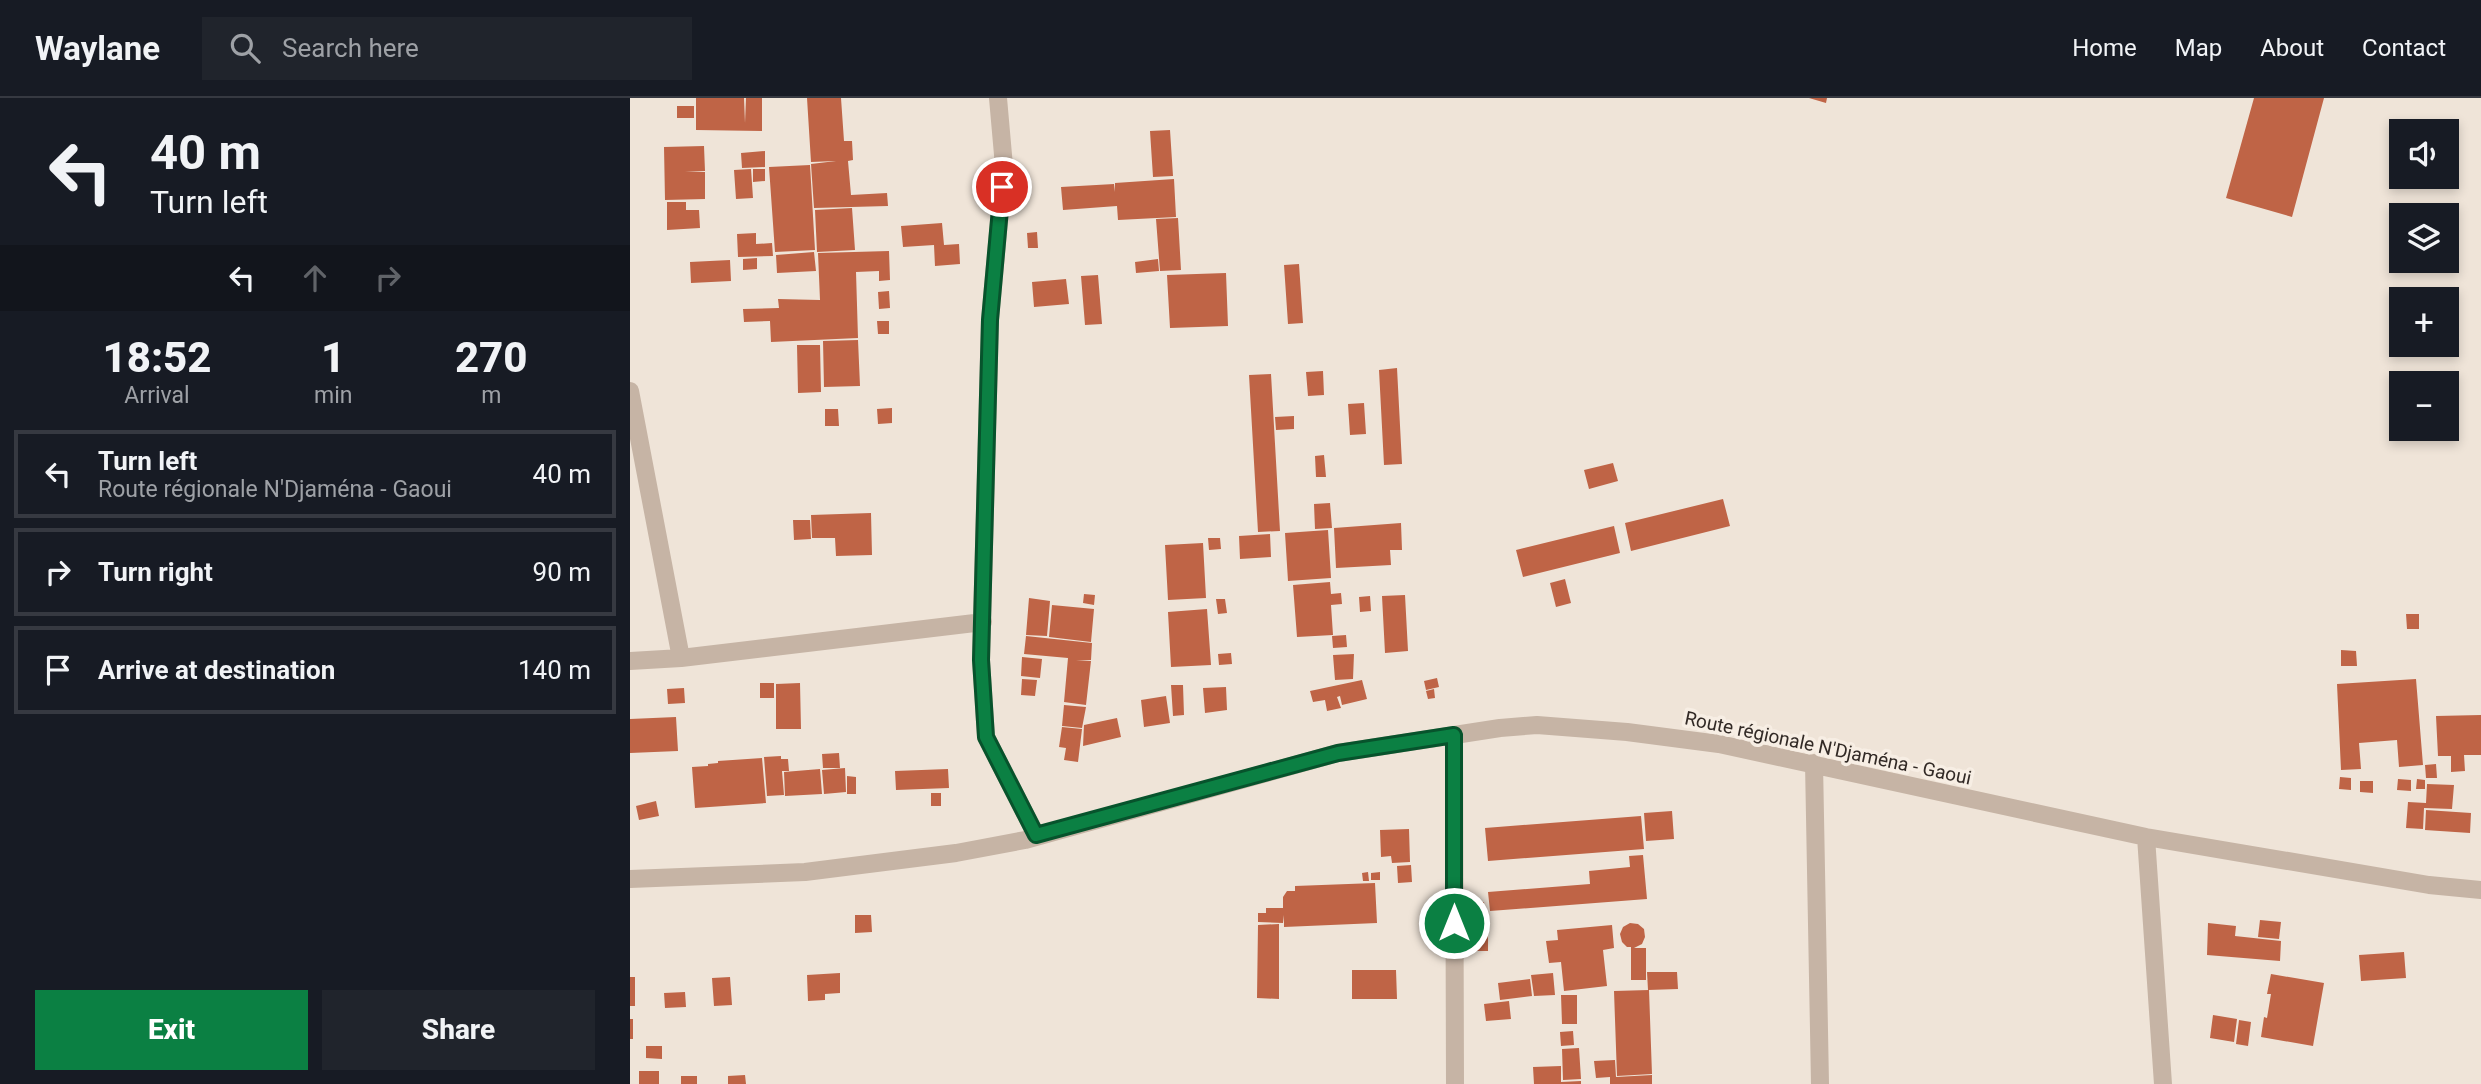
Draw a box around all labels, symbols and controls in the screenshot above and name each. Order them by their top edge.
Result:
search box [202,17,692,80]
text: Waylane [35,29,160,68]
icon: search [226,29,264,67]
text: Search here [282,33,419,63]
text: Home [2072,34,2137,62]
text: Map [2175,34,2222,62]
text: About [2260,34,2324,62]
text: Contact [2362,34,2446,62]
map controls [2389,119,2459,441]
button: sound [2389,119,2459,189]
text: 40 m [150,124,261,181]
icon: left [35,126,126,217]
pin [972,157,1032,217]
icon: arrive [983,168,1021,206]
text: Turn left [150,183,268,221]
button: layers [2389,203,2459,273]
icon: left [223,259,261,297]
icon: ahead [296,259,334,297]
icon: right [369,259,407,297]
button: + [2389,287,2459,357]
text: 18:52 [102,333,212,382]
text: 1 [321,333,345,382]
text: 270 [455,333,528,382]
button: − [2389,371,2459,441]
text: Arrival [124,382,190,409]
text: min [314,382,352,409]
text: m [481,382,501,409]
text: Turn left [98,446,197,476]
icon: left [39,455,77,493]
text: 40 m [533,459,591,489]
text: Route régionale N'Djaména - Gaoui [98,476,452,503]
icon: right [39,553,77,591]
text: Turn right [98,557,213,587]
text: 90 m [533,557,591,587]
icon: arrive [39,651,77,689]
text: Arrive at destination [98,655,335,685]
text: 140 m [518,655,591,685]
street label: Route régionale N'Djaména - Gaoui [1683,706,1973,790]
position arrow [1417,886,1491,960]
button: Exit [35,990,308,1070]
button: Share [322,990,595,1070]

